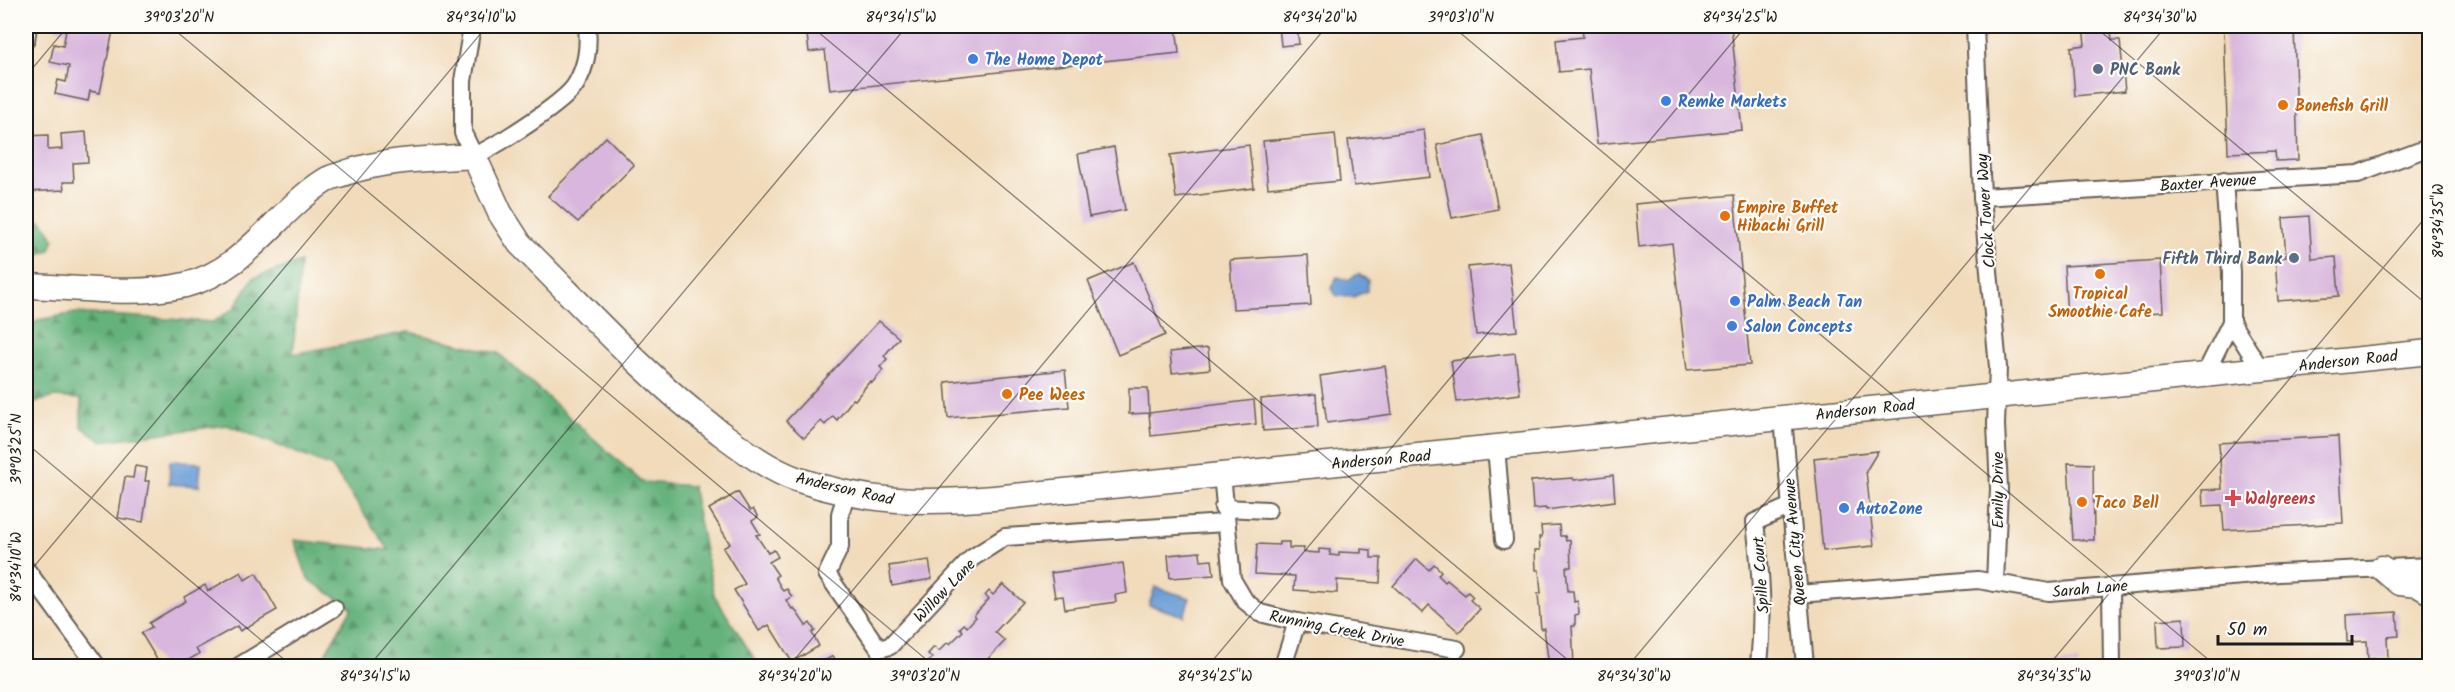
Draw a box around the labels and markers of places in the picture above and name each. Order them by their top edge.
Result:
place label: The Home Depot [985,48,1104,73]
marker: The Home Depot [966,52,980,66]
place label: PNC Bank [2110,58,2181,83]
marker: PNC Bank [2091,62,2105,76]
place label: Remke Markets [1678,90,1787,115]
marker: Remke Markets [1659,94,1673,108]
place label: Bonefish Grill [2295,94,2389,119]
marker: Bonefish Grill [2276,98,2290,112]
place label: Empire Buffet Hibachi Grill [1737,196,1839,239]
marker: Empire Buffet Hibachi Grill [1718,209,1732,223]
place label: Fifth Third Bank [2162,247,2283,272]
marker: Fifth Third Bank [2287,251,2301,265]
marker: Tropical Smoothie Cafe [2093,267,2107,281]
place label: Tropical Smoothie Cafe [2048,282,2152,325]
place label: Palm Beach Tan [1747,290,1862,315]
marker: Palm Beach Tan [1728,294,1742,308]
place label: Salon Concepts [1744,315,1853,340]
marker: Salon Concepts [1725,319,1739,333]
place label: Pee Wees [1019,383,1086,408]
marker: Pee Wees [1000,387,1014,401]
place label: Walgreens [2245,487,2316,512]
place label: Taco Bell [2094,491,2159,516]
marker: Walgreens [2226,491,2240,505]
marker: Taco Bell [2075,495,2089,509]
place label: AutoZone [1856,497,1923,522]
marker: AutoZone [1837,501,1851,515]

